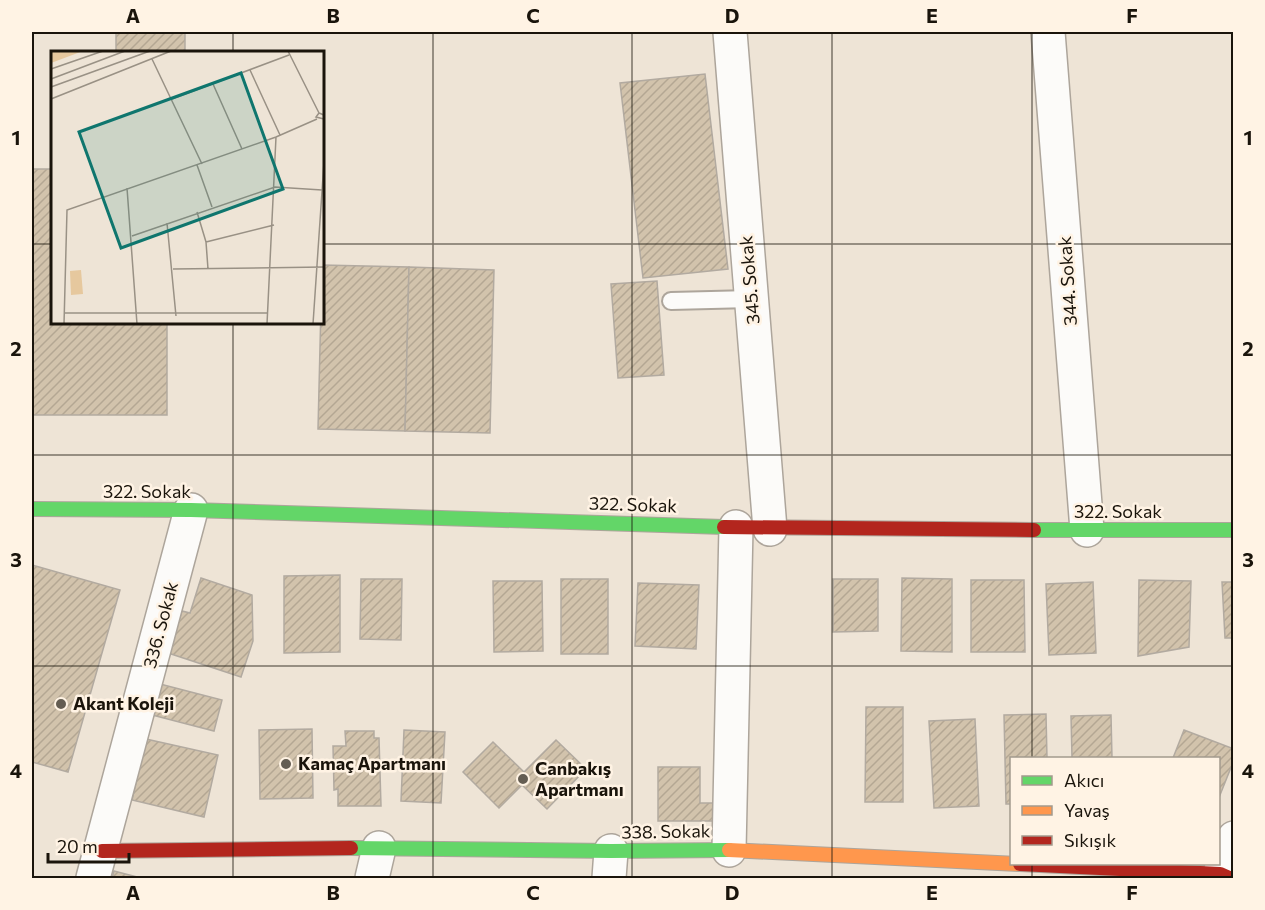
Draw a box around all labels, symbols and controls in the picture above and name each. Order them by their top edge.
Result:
text: A [126,3,140,27]
text: B [326,3,340,27]
text: C [526,3,540,27]
text: D [725,3,739,27]
text: E [926,3,938,27]
text: F [1126,3,1138,27]
inset map [51,51,324,324]
text: 1 [11,125,21,149]
text: 1 [1243,125,1253,149]
street label: 345. Sokak [734,235,764,325]
street label: 344. Sokak [1053,235,1081,327]
text: 2 [10,336,22,360]
text: 2 [1242,336,1254,360]
street label: 322. Sokak [103,480,191,502]
street label: 322. Sokak [589,491,678,517]
street label: 322. Sokak [1074,500,1162,522]
text: 3 [10,547,22,571]
text: 3 [1242,547,1254,571]
street label: 336. Sokak [138,579,182,671]
place label: Akant Koleji [73,692,174,714]
marker: Akant Koleji [54,697,68,711]
place label: Kamaç Apartmanı [298,752,446,774]
marker: Kamaç Apartmanı [279,757,293,771]
place label: Canbakış Apartmanı [535,757,624,800]
legend [1010,757,1220,865]
text: 4 [10,758,22,782]
text: 4 [1242,758,1254,782]
text: Akıcı [1064,769,1104,791]
marker: Canbakış Apartmanı [516,772,530,786]
text: Yavaş [1064,799,1110,821]
street label: 338. Sokak [621,819,711,843]
scale bar [48,826,129,864]
text: Sıkışık [1064,829,1116,851]
text: 20 m [57,835,98,857]
text: A [126,880,140,904]
text: B [326,880,340,904]
text: C [526,880,540,904]
text: D [725,880,739,904]
text: E [926,880,938,904]
text: F [1126,880,1138,904]

